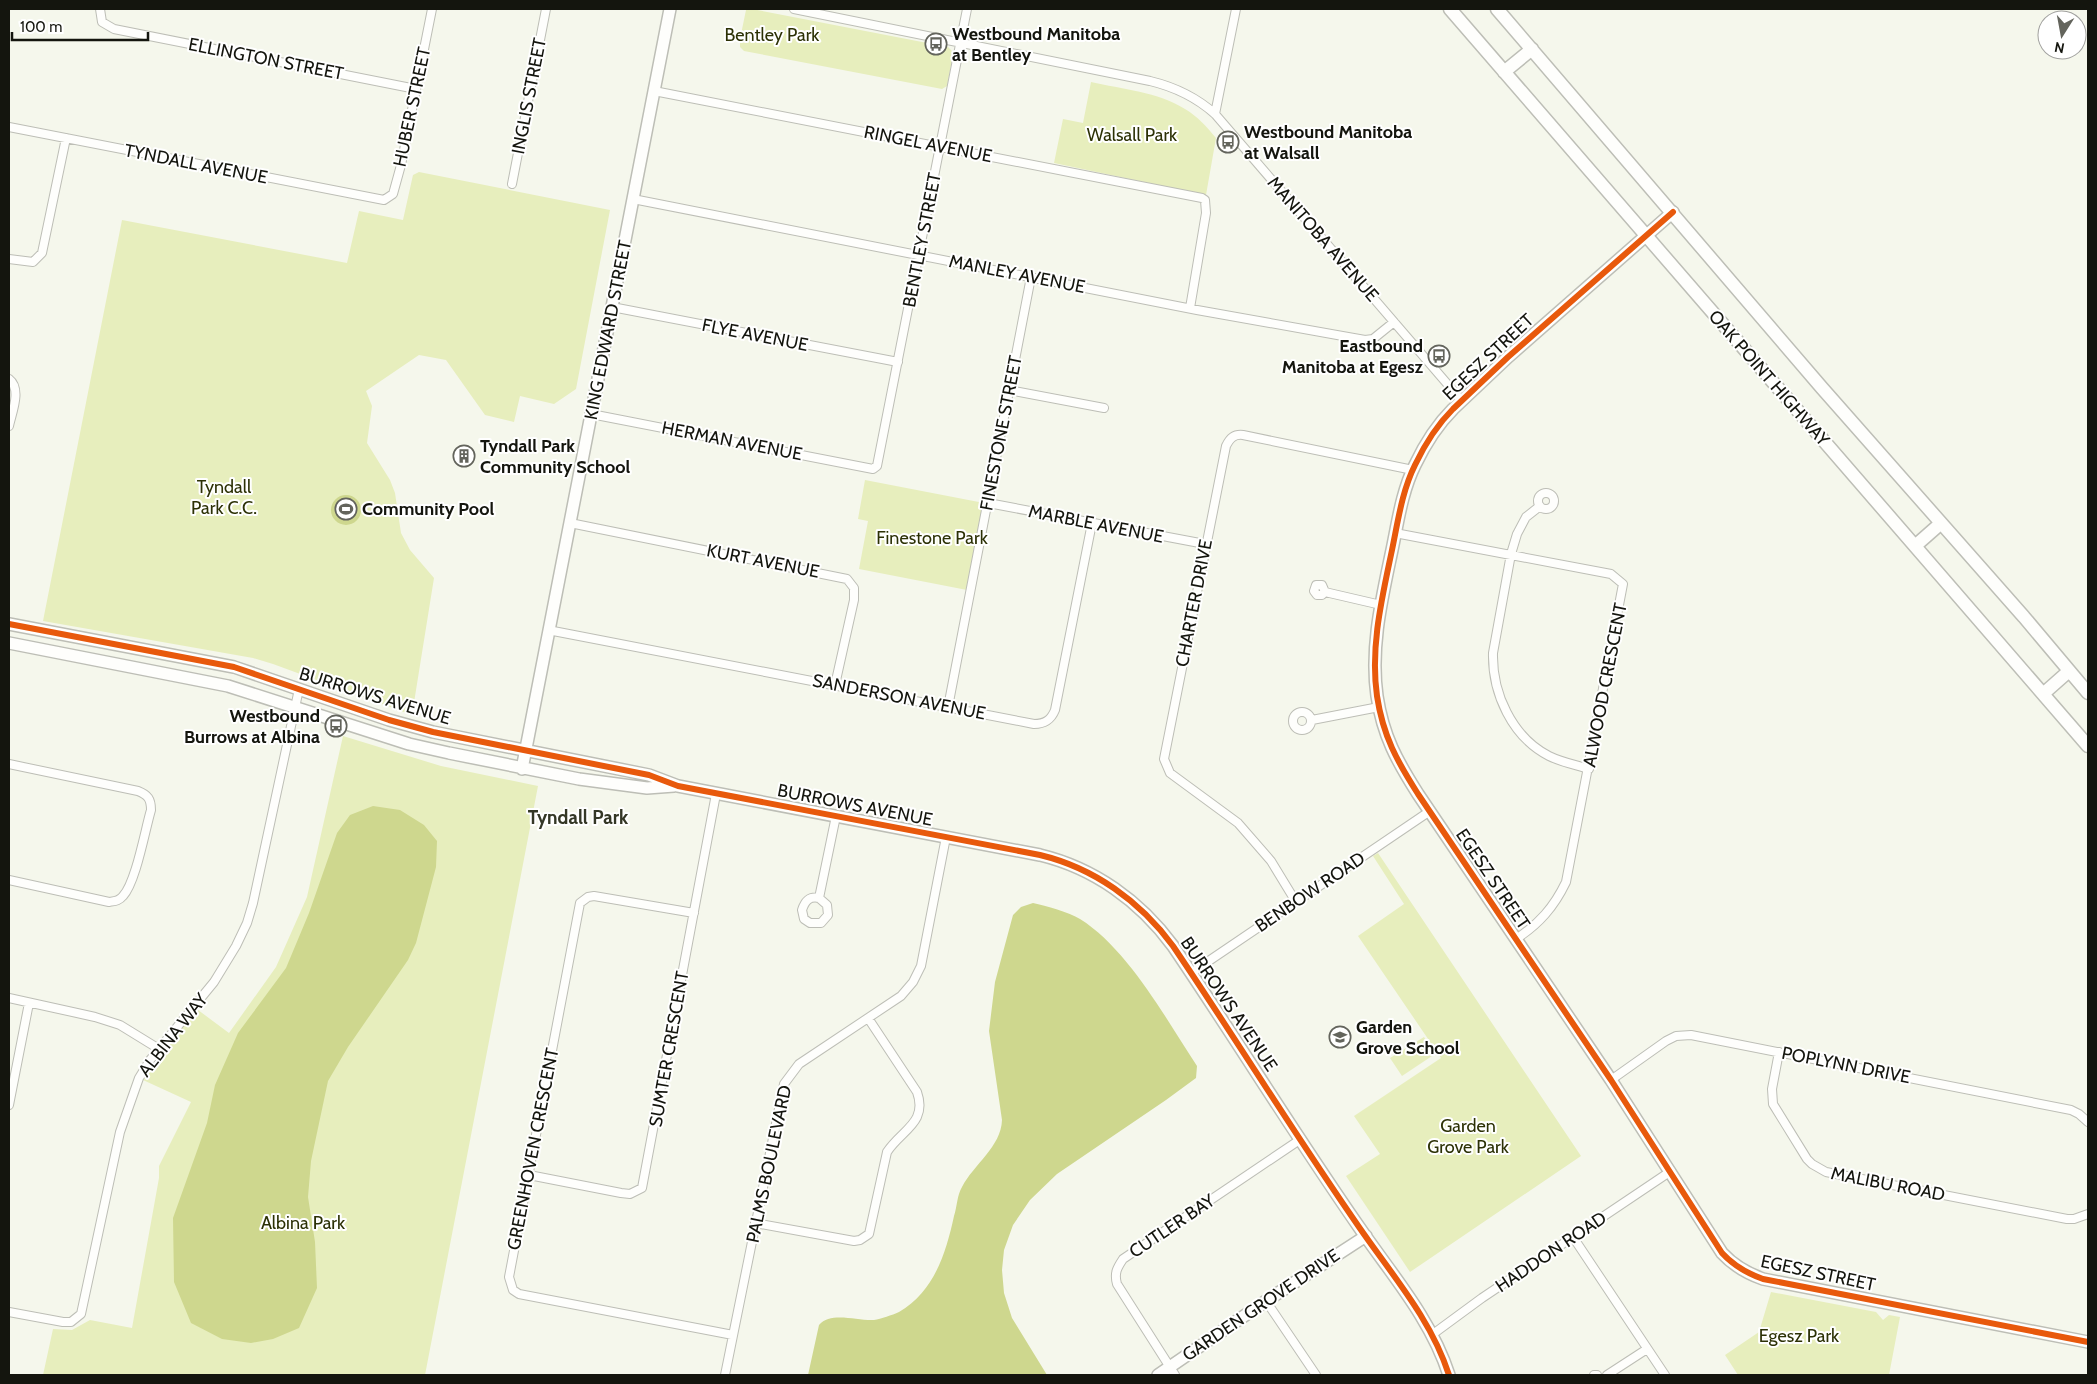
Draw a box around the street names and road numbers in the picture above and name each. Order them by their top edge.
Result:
street label: ELLINGTON STREET [187,33,346,85]
street label: INGLIS STREET [507,36,551,156]
street label: HUBER STREET [389,45,436,169]
street label: RINGEL AVENUE [862,121,994,167]
street label: TYNDALL AVENUE [123,139,269,189]
street label: BENTLEY STREET [898,170,946,309]
street label: MANITOBA AVENUE [1263,172,1383,306]
street label: KING EDWARD STREET [580,238,636,422]
street label: MANLEY AVENUE [947,250,1087,298]
street label: OAK POINT HIGHWAY [1704,306,1834,451]
street label: EGESZ STREET [1438,309,1538,405]
street label: FLYE AVENUE [700,314,810,356]
street label: FINESTONE STREET [975,353,1027,512]
street label: HERMAN AVENUE [660,417,804,465]
street label: MARBLE AVENUE [1027,500,1165,548]
street label: CHARTER DRIVE [1171,537,1217,669]
street label: KURT AVENUE [705,539,821,583]
street label: ALWOOD CRESCENT [1578,601,1632,769]
street label: BURROWS AVENUE [296,662,454,730]
street label: SANDERSON AVENUE [810,669,988,725]
street label: BURROWS AVENUE [776,779,934,831]
street label: EGESZ STREET [1451,824,1535,934]
street label: BENBOW ROAD [1251,847,1369,937]
street label: BURROWS AVENUE [1176,933,1282,1076]
street label: SUMTER CRESCENT [644,969,694,1129]
street label: ALBINA WAY [134,988,213,1081]
street label: POPLYNN DRIVE [1780,1042,1912,1088]
street label: GREENHOVEN CRESCENT [503,1046,563,1252]
street label: PALMS BOULEVARD [742,1083,796,1245]
street label: MALIBU ROAD [1829,1162,1947,1206]
street label: CUTLER BAY [1125,1189,1220,1263]
street label: HADDON ROAD [1491,1207,1611,1297]
street label: GARDEN GROVE DRIVE [1178,1244,1344,1366]
street label: EGESZ STREET [1759,1250,1878,1296]

